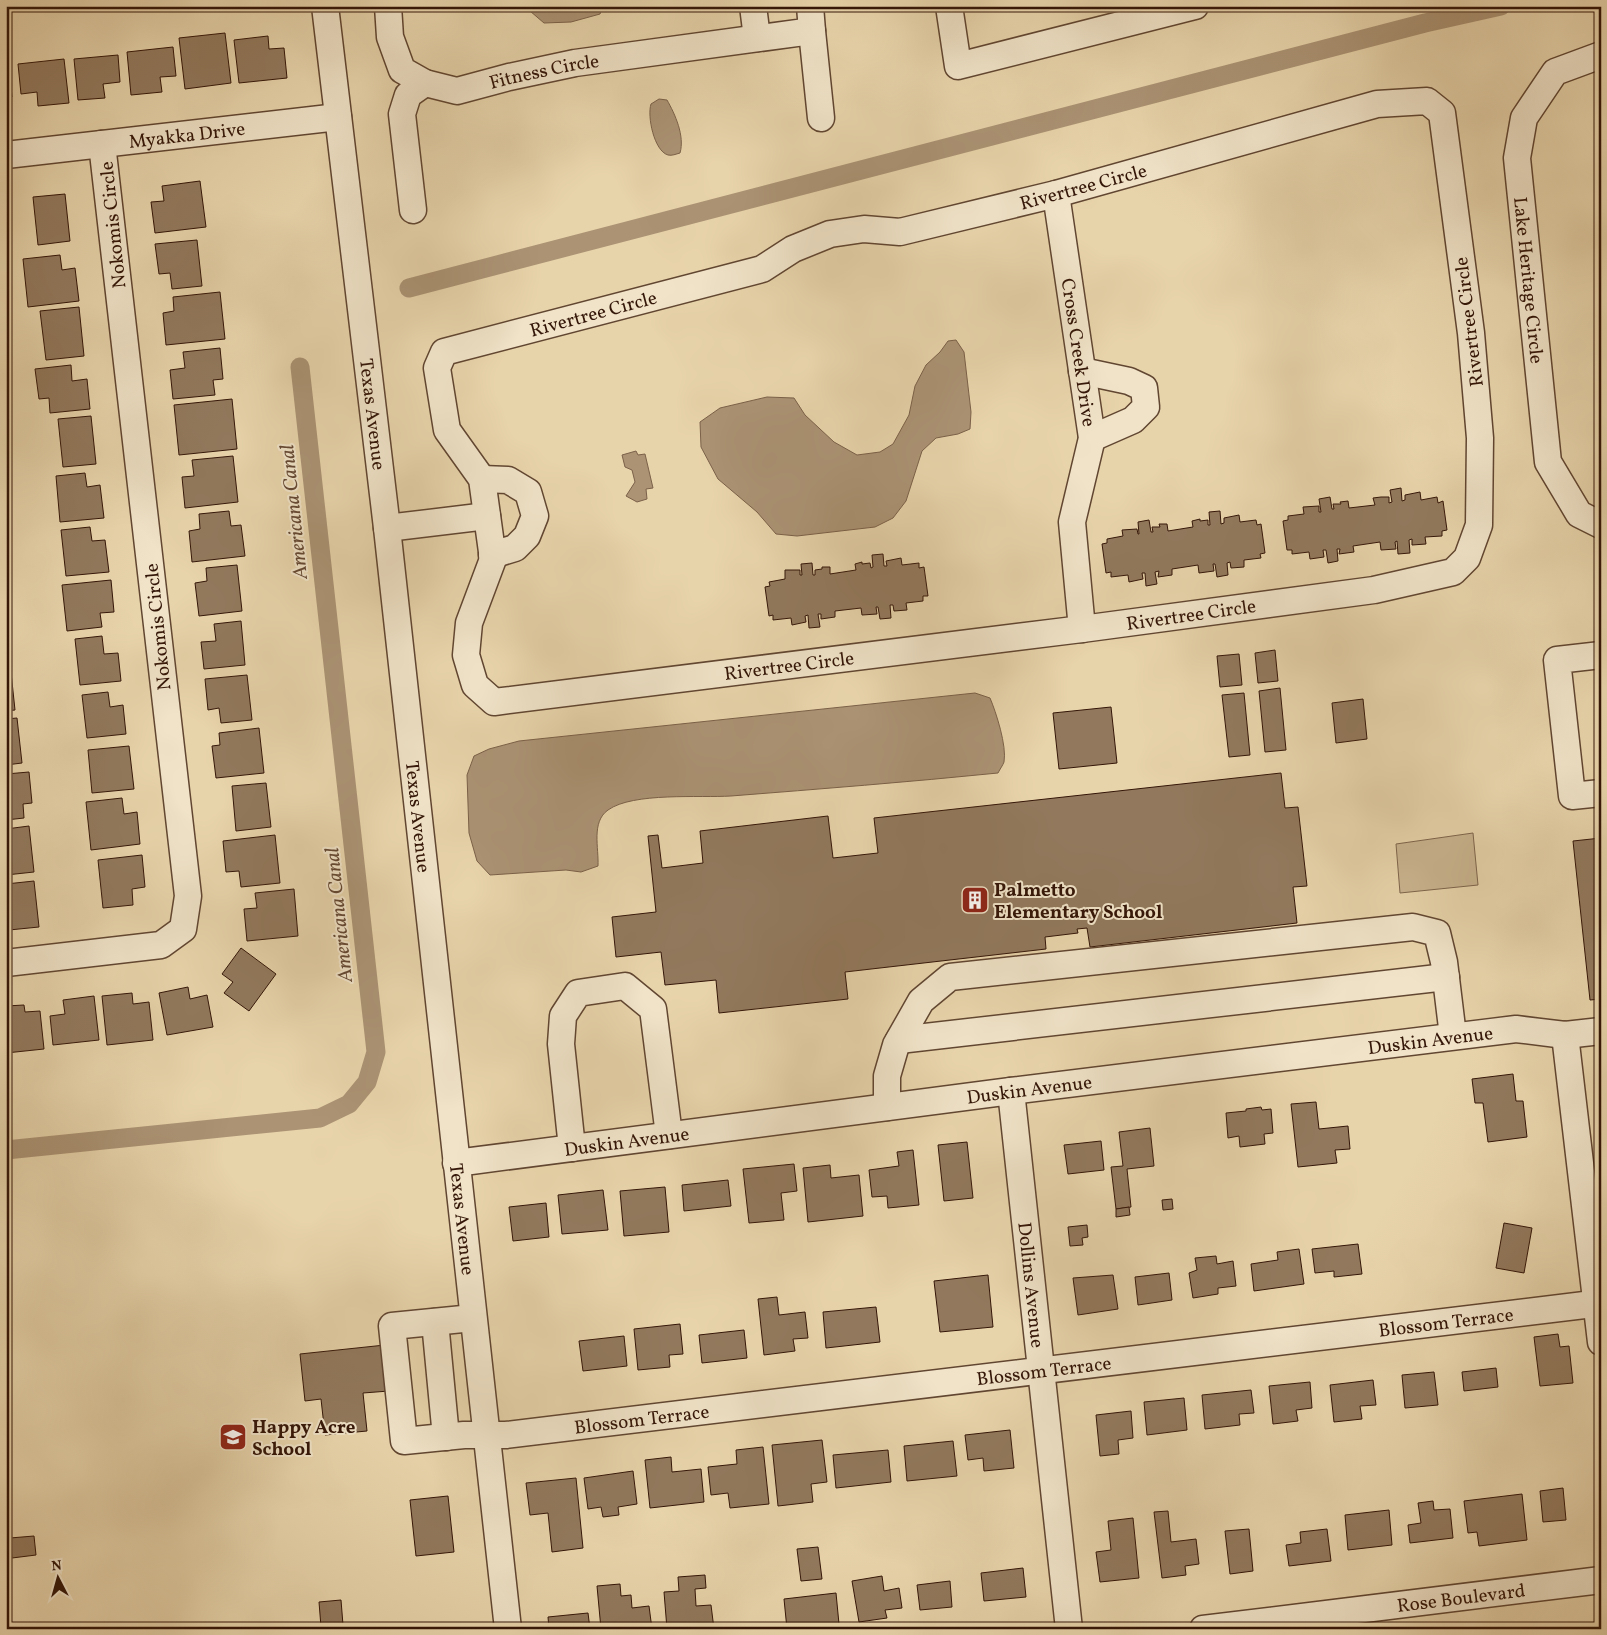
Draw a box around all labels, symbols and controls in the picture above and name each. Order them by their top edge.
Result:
street label: Fitness Circle [486,49,601,97]
street label: Myakka Drive [127,117,247,156]
street label: Rivertree Circle [1017,158,1150,217]
street label: Nokomis Circle [94,160,134,290]
street label: Lake Heritage Circle [1506,196,1549,365]
street label: Rivertree Circle [1449,255,1491,388]
street label: Cross Creek Drive [1054,277,1101,428]
street label: Rivertree Circle [527,285,660,344]
street label: Texas Avenue [352,357,391,472]
water label: Americana Canal [274,443,316,582]
street label: Nokomis Circle [139,562,179,692]
street label: Rivertree Circle [1125,594,1258,638]
street label: Rivertree Circle [723,646,856,688]
street label: Texas Avenue [398,760,436,874]
water label: Americana Canal [319,846,361,985]
place label: Palmetto Elementary School [994,878,1162,926]
building icon: Palmetto Elementary School [960,885,990,915]
street label: Duskin Avenue [1366,1021,1495,1062]
street label: Duskin Avenue [965,1070,1094,1112]
street label: Duskin Avenue [563,1122,691,1164]
street label: Texas Avenue [442,1162,480,1277]
street label: Dollins Avenue [1010,1221,1050,1349]
street label: Blossom Terrace [1377,1303,1515,1345]
street label: Blossom Terrace [975,1351,1113,1393]
street label: Blossom Terrace [573,1400,711,1442]
place label: Happy Acre School [252,1415,356,1463]
school or university icon: Happy Acre School [218,1422,248,1452]
north arrow [32,1552,82,1602]
text: N [51,1557,63,1577]
street label: Rose Boulevard [1396,1578,1527,1620]

